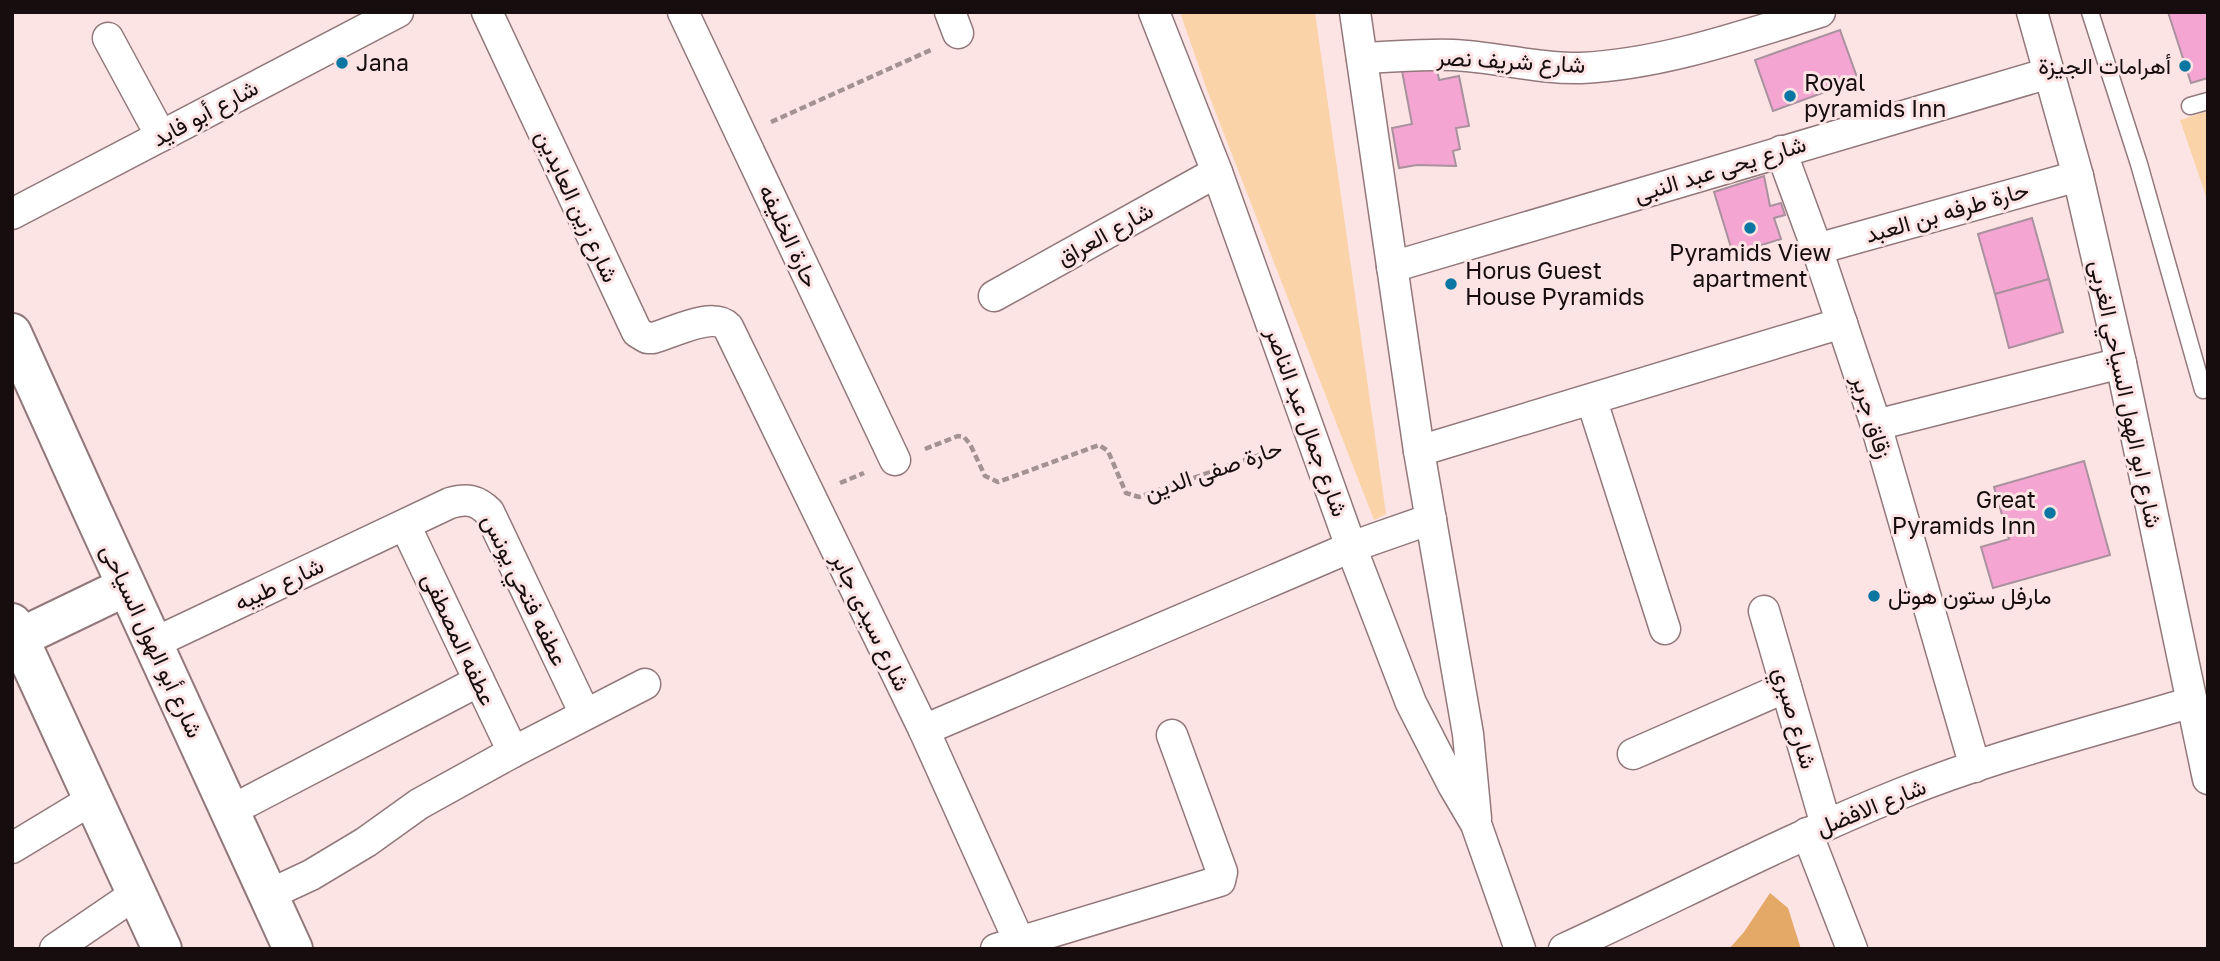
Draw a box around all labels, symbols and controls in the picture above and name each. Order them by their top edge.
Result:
street label: شارع شريف نصر [1435,42,1586,81]
place label: Jana [356,48,409,76]
place label: أهرامات الجيزة [2038,51,2171,81]
marker: Jana [334,55,350,71]
marker: أهرامات الجيزة [2177,58,2193,74]
place label: Royal pyramids Inn [1804,68,1946,122]
street label: شارع أبو فايد [147,73,264,154]
marker: Royal pyramids Inn [1782,88,1798,104]
street label: شارع زين العابدين [528,125,625,287]
street label: شارع يحى عبد النبى [1630,129,1810,210]
street label: حارة طرفه بن العبد [1862,174,2032,250]
street label: حارة الخليفه [752,180,826,292]
street label: شارع العراق [1052,195,1159,274]
marker: Pyramids View apartment [1742,220,1758,236]
place label: Pyramids View apartment [1669,238,1831,292]
place label: Horus Guest House Pyramids [1465,256,1644,310]
street label: شارع ابو الهول السياحي الغربى [2079,257,2169,532]
marker: Horus Guest House Pyramids [1443,276,1459,292]
street label: شارع جمال عبد الناصر [1258,322,1355,521]
street label: زقاق جرير [1845,371,1899,462]
street label: حارة صفى الدين [1140,432,1286,508]
place label: Great Pyramids Inn [1892,485,2036,539]
marker: Great Pyramids Inn [2042,505,2058,521]
street label: عطفه فتحي يونس [472,509,575,673]
street label: شارع أبو الهول السياحى [93,539,210,743]
street label: شارع سيدى جابر [823,547,917,696]
street label: شارع طيبه [230,550,329,619]
street label: عطفه المصطفى [416,568,503,710]
place label: مارفل ستون هوتل [1888,581,2051,611]
marker: مارفل ستون هوتل [1866,588,1882,604]
street label: شارع صبري [1762,664,1824,773]
street label: شارع الافضل [1812,771,1931,844]

